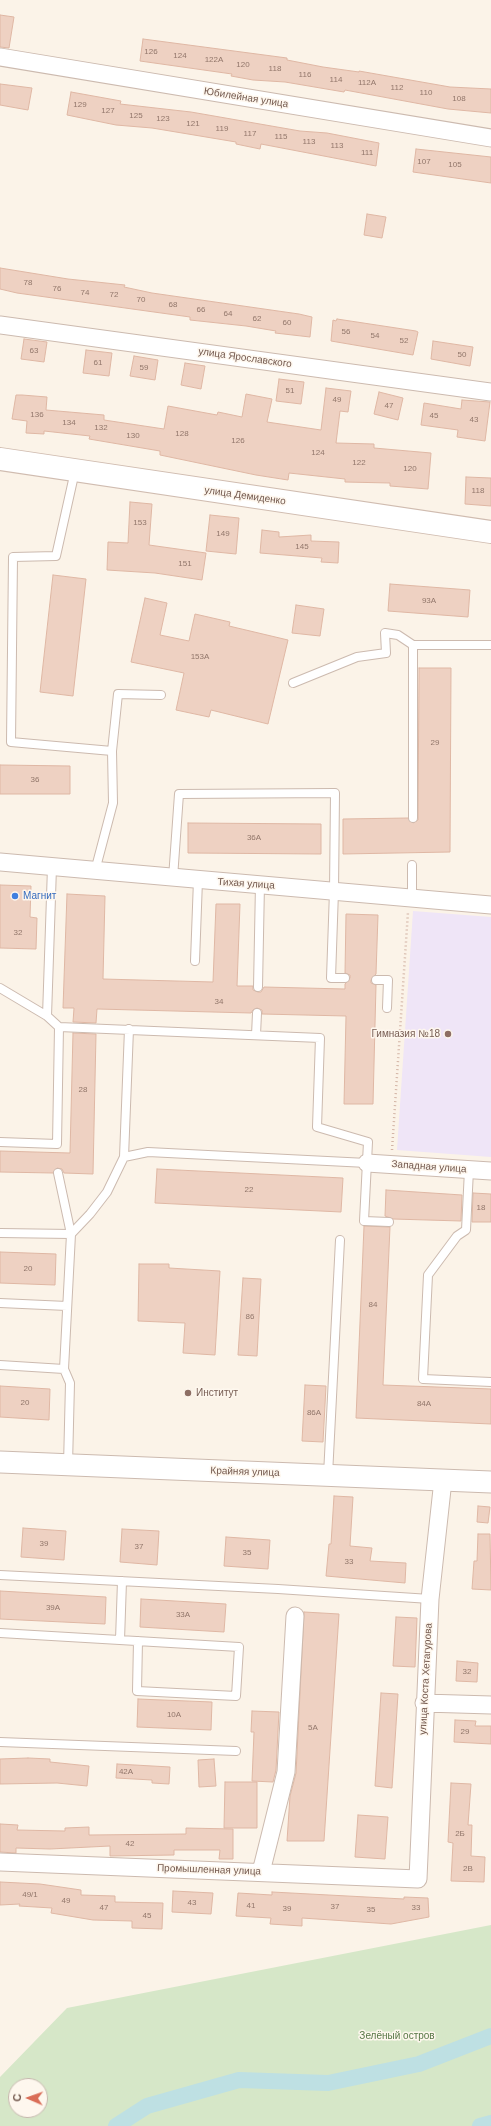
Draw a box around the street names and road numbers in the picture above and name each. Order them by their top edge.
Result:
street label: Юбилейная улица [203,85,289,111]
street label: улица Ярославского [197,345,293,371]
street label: улица Демиденко [204,484,286,508]
street label: Тихая улица [217,876,275,892]
street label: Западная улица [391,1158,467,1176]
street label: Крайняя улица [210,1465,280,1479]
street label: улица Коста Хетагурова [417,1623,435,1735]
street label: Промышленная улица [157,1862,261,1878]

